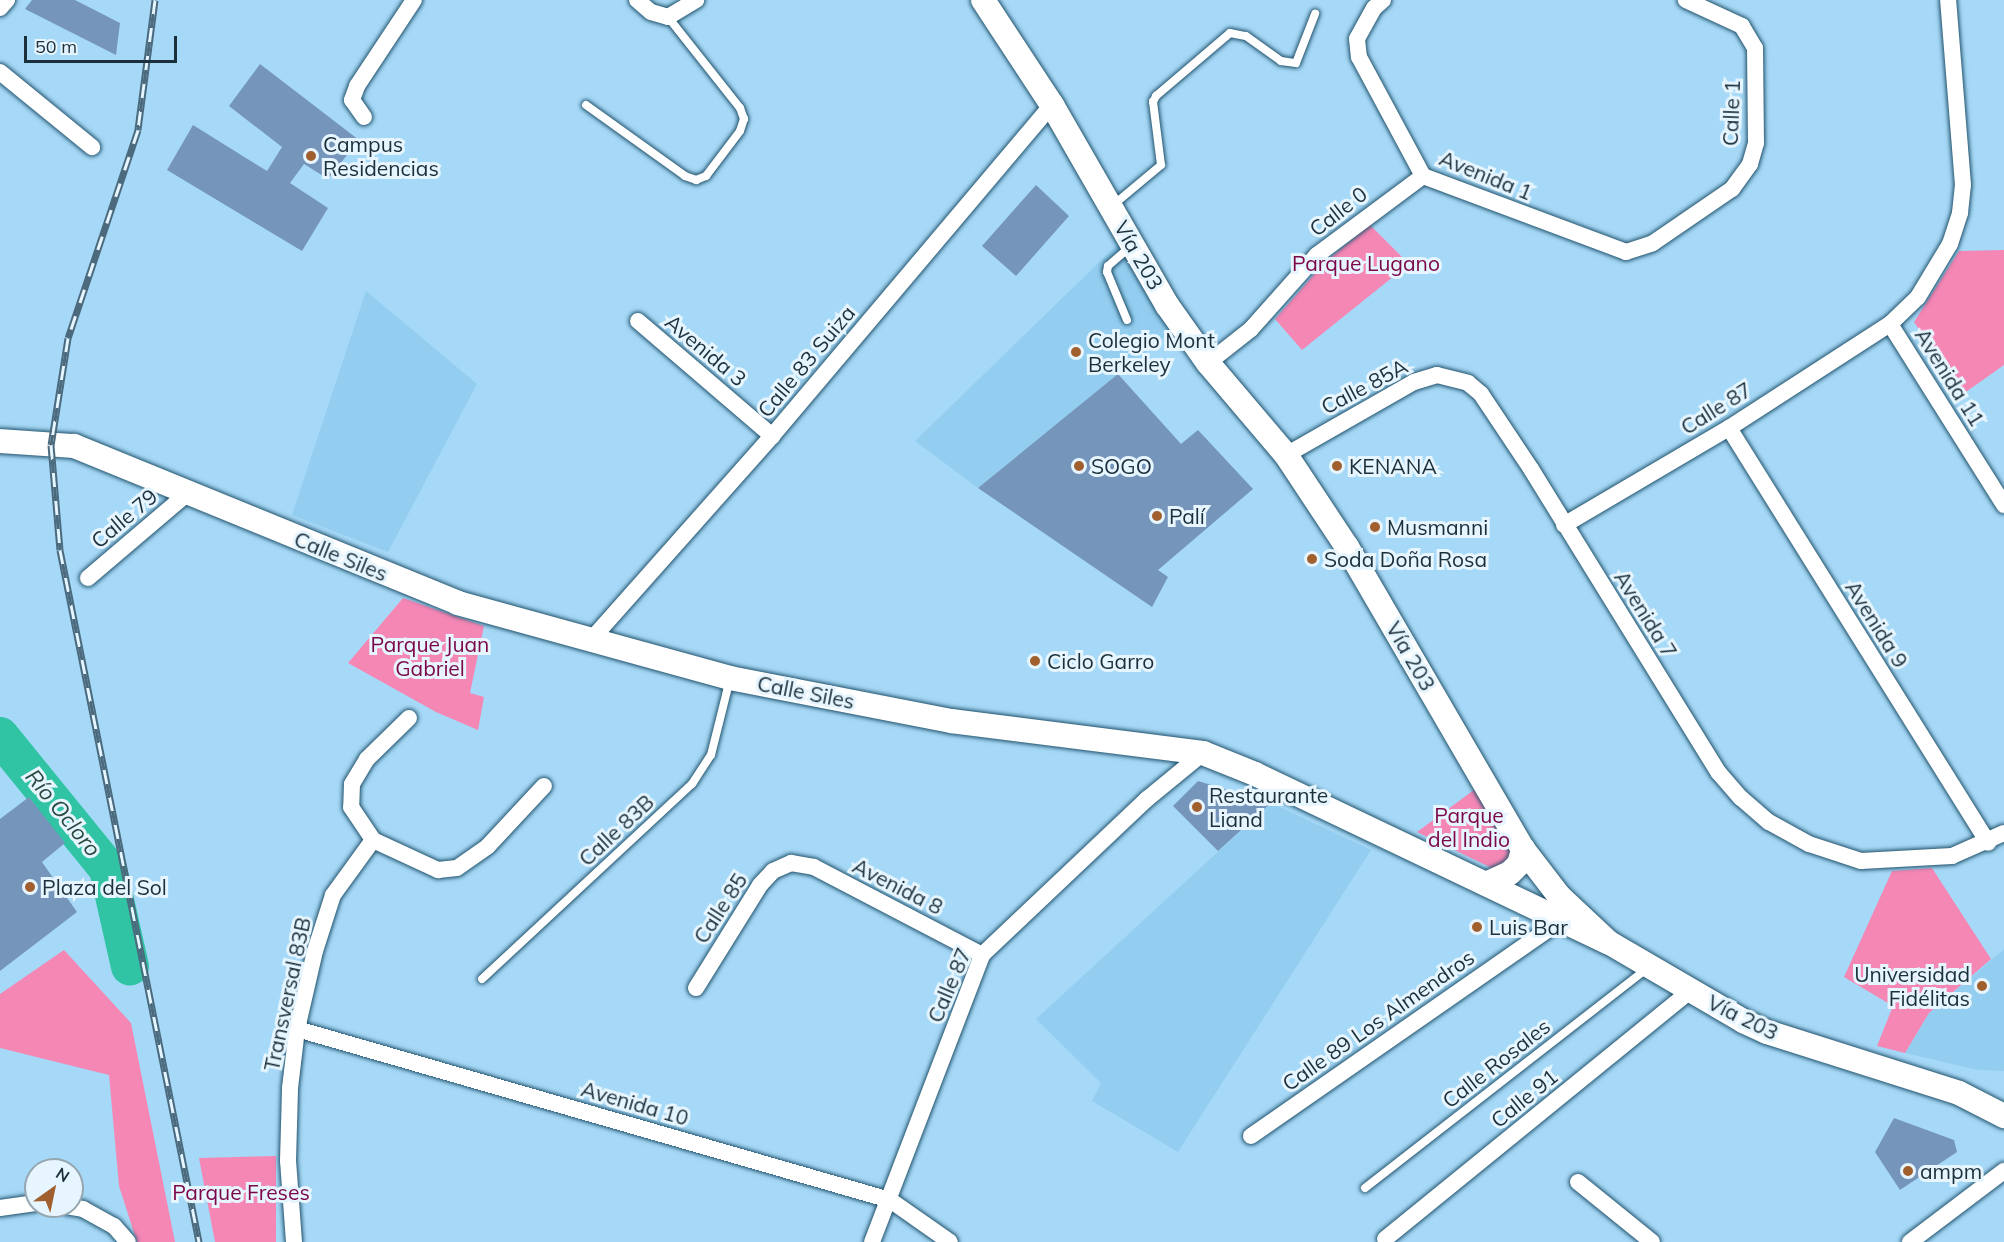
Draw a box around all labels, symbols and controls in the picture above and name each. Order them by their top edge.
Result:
scale bar [27,24,180,62]
text: 50 m [35,35,77,58]
street label: Calle 1 [1717,80,1745,146]
place label: Campus Residencias [323,131,439,181]
street label: Avenida 1 [1436,145,1536,205]
marker: Campus Residencias [304,149,318,163]
street label: Calle 0 [1304,181,1372,241]
street label: Vía 203 [1109,216,1169,294]
park label: Parque Lugano [1292,250,1440,276]
street label: Calle 83 Suiza [752,300,860,422]
street label: Avenida 3 [660,309,752,391]
street label: Avenida 11 [1910,323,1990,431]
place label: Colegio Mont Berkeley [1088,327,1215,377]
marker: Colegio Mont Berkeley [1069,345,1083,359]
street label: Calle 85A [1317,353,1411,419]
street label: Calle 87 [1676,376,1756,440]
place label: SOGO [1091,453,1152,479]
place label: KENANA [1349,453,1437,479]
marker: SOGO [1072,459,1086,473]
marker: KENANA [1330,459,1344,473]
street label: Calle 79 [86,483,162,553]
place label: Palí [1169,503,1205,529]
marker: Palí [1150,509,1164,523]
place label: Musmanni [1387,514,1488,540]
marker: Musmanni [1368,520,1382,534]
street label: Calle Siles [291,526,391,586]
place label: Soda Doña Rosa [1324,546,1487,572]
marker: Soda Doña Rosa [1305,552,1319,566]
street label: Avenida 7 [1609,566,1683,662]
street label: Avenida 9 [1840,576,1914,672]
street label: Vía 203 [1381,617,1441,695]
park label: Parque Juan Gabriel [371,631,489,681]
place label: Ciclo Garro [1047,648,1154,674]
marker: Ciclo Garro [1028,654,1042,668]
street label: Calle Siles [755,670,857,714]
water label: Río Ocloro [20,764,106,862]
place label: Restaurante Liand [1209,782,1328,832]
street label: Calle 83B [573,789,659,871]
marker: Restaurante Liand [1190,800,1204,814]
park label: Parque del Indio [1428,802,1510,852]
street label: Avenida 8 [849,853,947,919]
street label: Calle 85 [688,868,752,948]
place label: Plaza del Sol [42,874,167,900]
marker: Plaza del Sol [23,880,37,894]
place label: Luis Bar [1489,914,1568,940]
street label: Transversal 83B [258,915,316,1073]
marker: Luis Bar [1470,920,1484,934]
street label: Calle 87 [922,944,976,1026]
street label: Calle 89 Los Almendros [1277,944,1479,1096]
place label: Universidad Fidélitas [1854,961,1970,1011]
marker: Universidad Fidélitas [1975,979,1989,993]
street label: Vía 203 [1704,989,1782,1045]
street label: Calle Rosales [1437,1013,1555,1113]
street label: Calle 91 [1485,1063,1563,1133]
street label: Avenida 10 [578,1076,692,1130]
north arrow [24,1158,84,1218]
place label: ampm [1920,1158,1982,1184]
text: N [52,1163,73,1186]
marker: ampm [1901,1164,1915,1178]
park label: Parque Freses [172,1179,310,1205]

